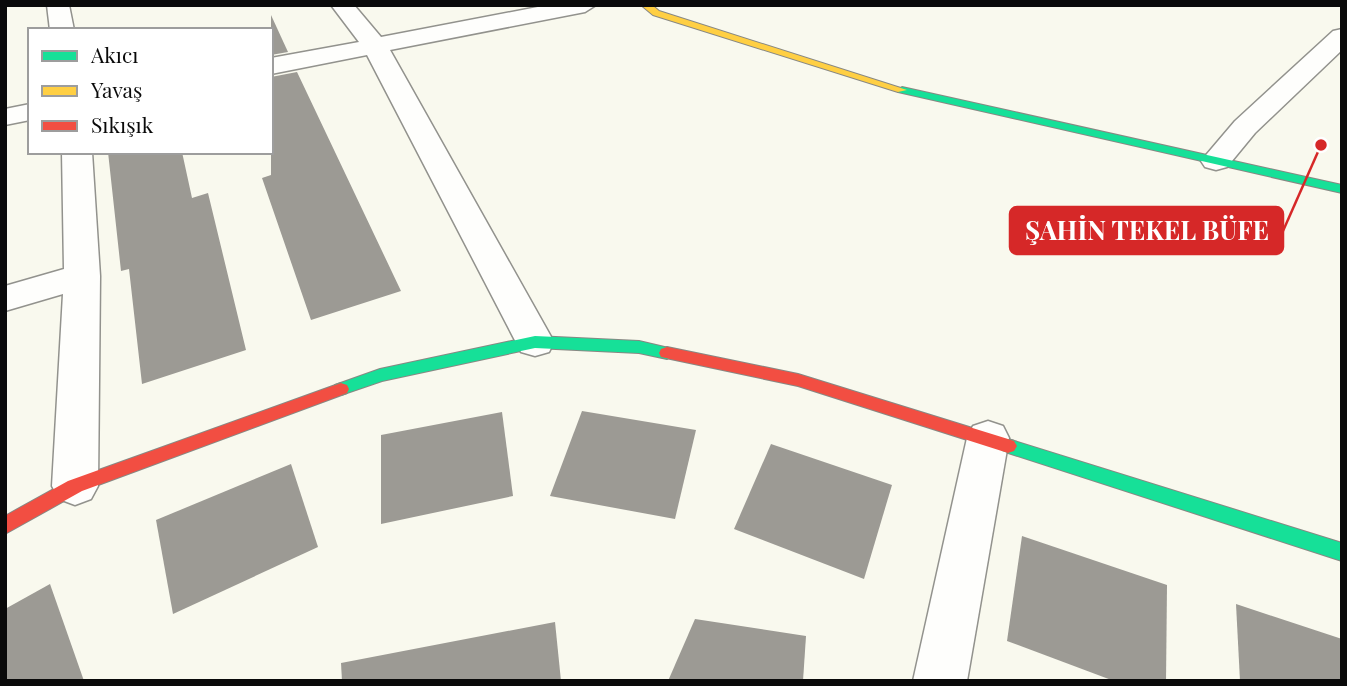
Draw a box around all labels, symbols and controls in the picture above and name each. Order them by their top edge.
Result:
legend [28,28,273,154]
text: Akıcı [90,40,138,68]
text: Yavaş [90,75,142,103]
text: Sıkışık [91,110,154,138]
callout: ŞAHİN TEKEL BÜFE [1010,207,1283,254]
text: ŞAHİN TEKEL BÜFE [1025,212,1269,247]

